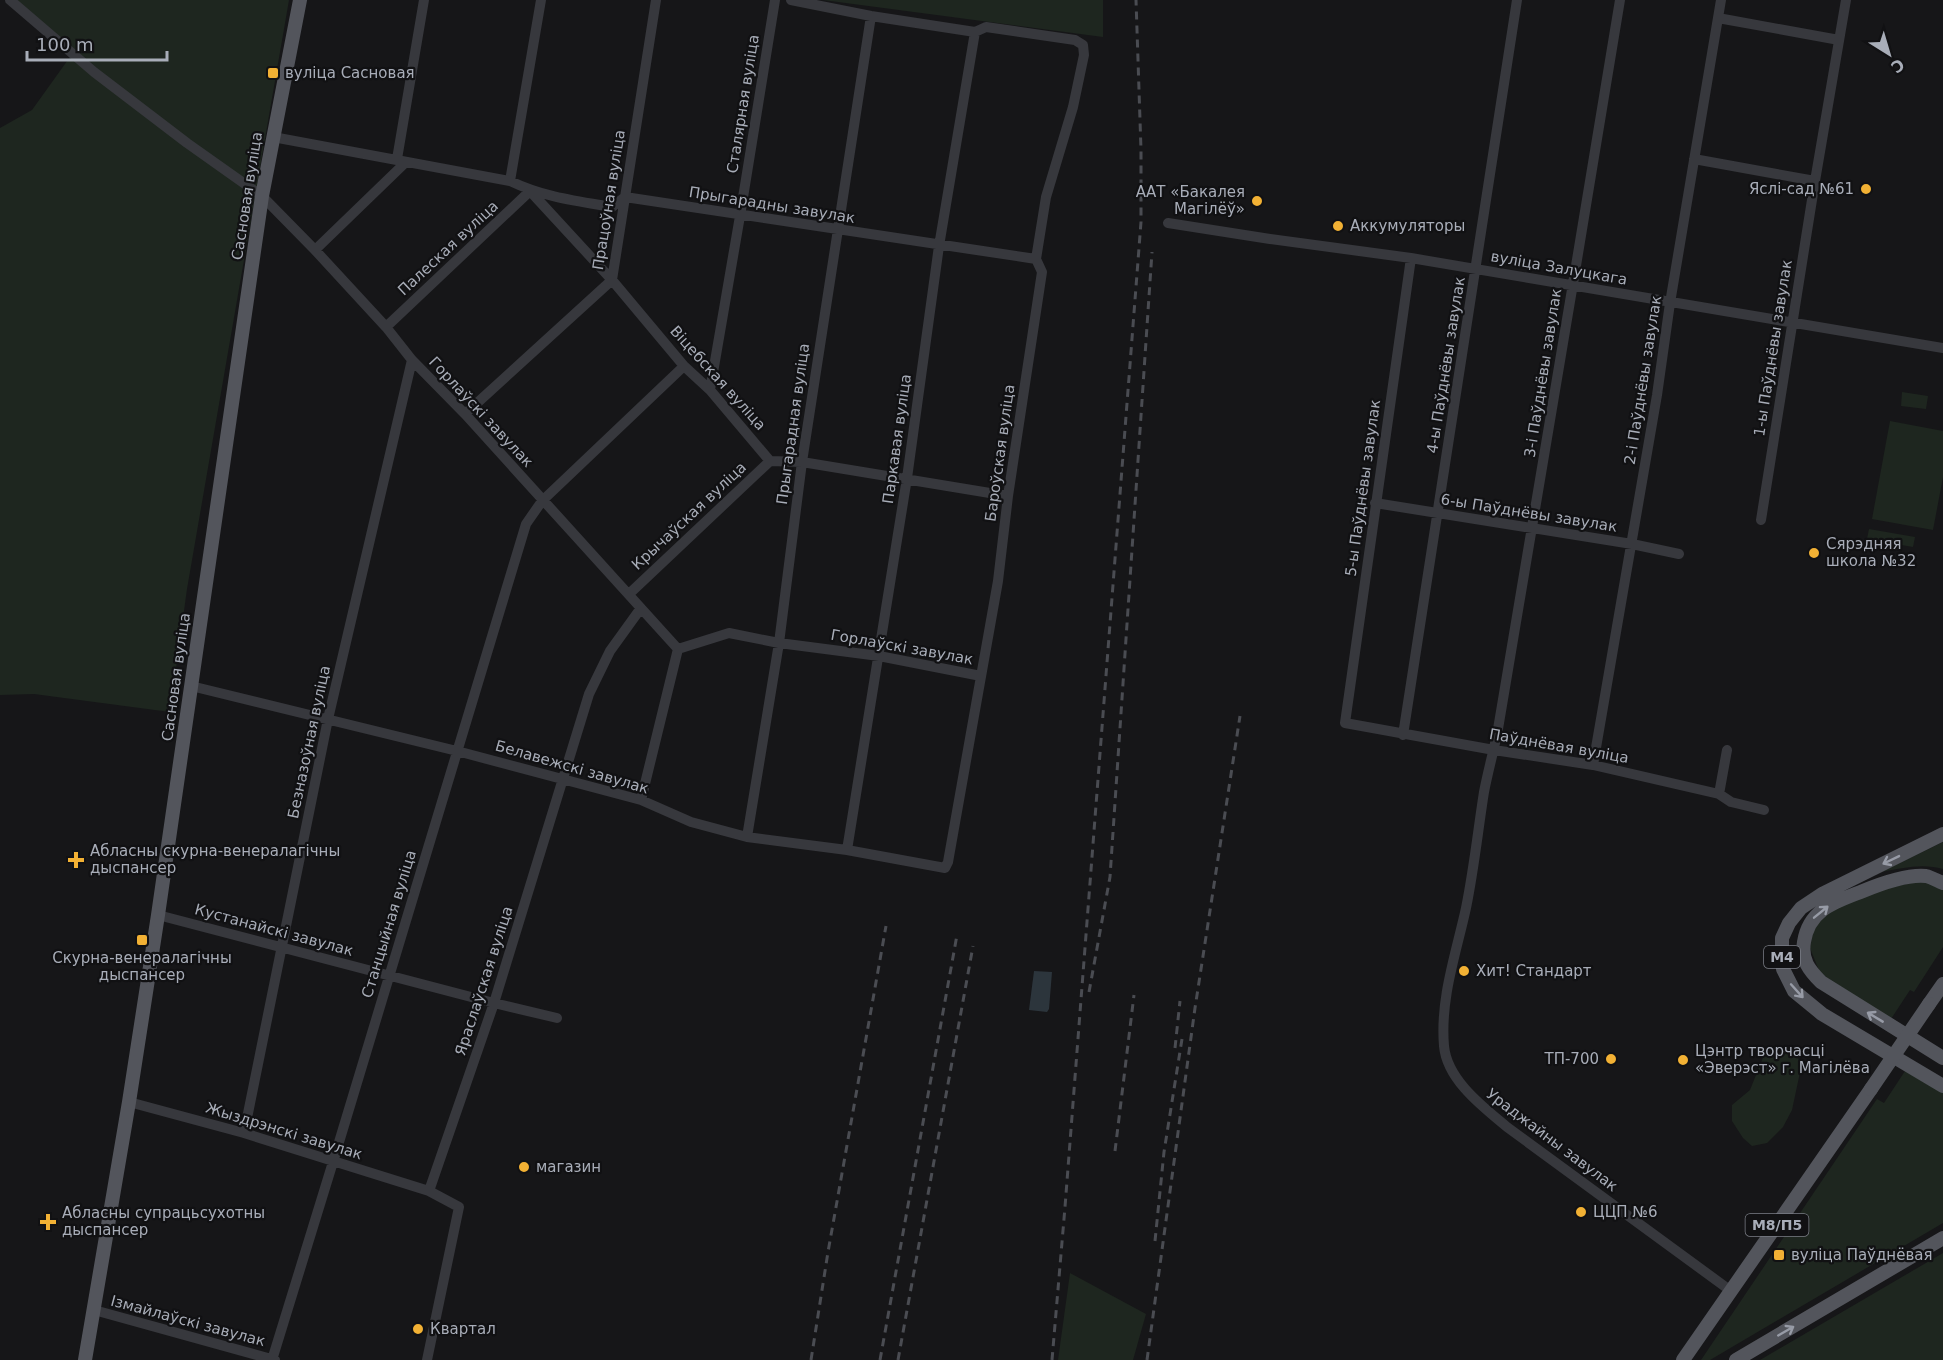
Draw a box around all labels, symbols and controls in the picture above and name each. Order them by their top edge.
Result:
scale bar [27,24,166,62]
north arrow [1859,24,1919,84]
street label: Сталярная вуліца [723,33,763,175]
text: 100 m [36,34,94,55]
text: С [1887,54,1908,77]
place label: вуліца Сасновая [285,64,415,82]
marker: вуліца Сасновая [266,66,280,80]
street label: Працоўная вуліца [589,129,629,271]
street label: Сасновая вуліца [228,131,266,261]
place label: Яслі-сад №61 [1749,180,1854,198]
marker: Яслі-сад №61 [1859,182,1873,196]
street label: Прыгарадны завулак [688,183,856,227]
place label: ААТ «Бакалея Магілёў» [1136,183,1245,218]
marker: ААТ «Бакалея Магілёў» [1250,194,1264,208]
street label: Палеская вуліца [394,197,502,299]
place label: Аккумуляторы [1350,217,1465,235]
marker: Аккумуляторы [1331,219,1345,233]
street label: вуліца Залуцкага [1489,247,1629,289]
street label: 1-ы Паўднёвы завулак [1750,258,1796,438]
street label: 4-ы Паўднёвы завулак [1423,275,1469,455]
street label: 3-і Паўднёвы завулак [1521,287,1565,459]
street label: 2-і Паўднёвы завулак [1621,294,1665,466]
street label: Віцебская вуліца [666,322,770,434]
street label: Прыгарадная вуліца [773,342,813,506]
street label: Горлаўскі завулак [425,353,537,471]
street label: Паркавая вуліца [879,373,915,505]
street label: Бароўская вуліца [981,383,1019,523]
street label: 5-ы Паўднёвы завулак [1342,398,1384,578]
street label: Крычаўская вуліца [628,458,750,574]
street label: 6-ы Паўднёвы завулак [1439,490,1619,536]
place label: Сярэдняя школа №32 [1826,535,1916,570]
marker: Сярэдняя школа №32 [1807,546,1821,560]
street label: Сасновая вуліца [158,612,194,742]
street label: Горлаўскі завулак [829,626,975,668]
street label: Безназоўная вуліца [284,664,334,820]
street label: Паўднёвая вуліца [1488,725,1630,767]
street label: Белавежскі завулак [493,736,651,798]
place label: Абласны скурна-венералагічны дыспансер [90,842,340,877]
street label: Станцыйная вуліца [358,848,420,1000]
marker: Абласны скурна-венералагічны дыспансер [67,851,85,869]
one-way arrow [1882,855,1900,867]
street label: Кустанайскі завулак [193,900,355,960]
street label: Яраслаўская вуліца [451,904,517,1058]
one-way arrow [1813,906,1829,919]
marker: Скурна-венералагічны дыспансер [135,933,149,947]
road number: М4 [1764,946,1800,968]
place label: Скурна-венералагічны дыспансер [52,949,232,984]
place label: Хит! Стандарт [1476,962,1592,980]
marker: Хит! Стандарт [1457,964,1471,978]
one-way arrow [1790,984,1804,999]
one-way arrow [1867,1010,1884,1022]
place label: Цэнтр творчасці «Эверэст» г. Магілёва [1695,1042,1870,1077]
place label: ТП-700 [1544,1050,1599,1068]
marker: ТП-700 [1604,1052,1618,1066]
marker: Цэнтр творчасці «Эверэст» г. Магілёва [1676,1053,1690,1067]
street label: Ураджайны завулак [1483,1085,1621,1195]
street label: Жыздрэнскі завулак [203,1099,365,1163]
place label: магазин [536,1158,601,1176]
marker: магазин [517,1160,531,1174]
place label: ЦЦП №6 [1593,1203,1657,1221]
place label: Абласны супрацьсухотны дыспансер [62,1204,265,1239]
marker: ЦЦП №6 [1574,1205,1588,1219]
marker: Абласны супрацьсухотны дыспансер [39,1213,57,1231]
road number: М8/П5 [1746,1214,1808,1236]
place label: вуліца Паўднёвая [1791,1246,1932,1264]
marker: вуліца Паўднёвая [1772,1248,1786,1262]
street label: Ізмайлаўскі завулак [109,1292,267,1350]
place label: Квартал [430,1320,496,1338]
marker: Квартал [411,1322,425,1336]
one-way arrow [1777,1324,1794,1336]

